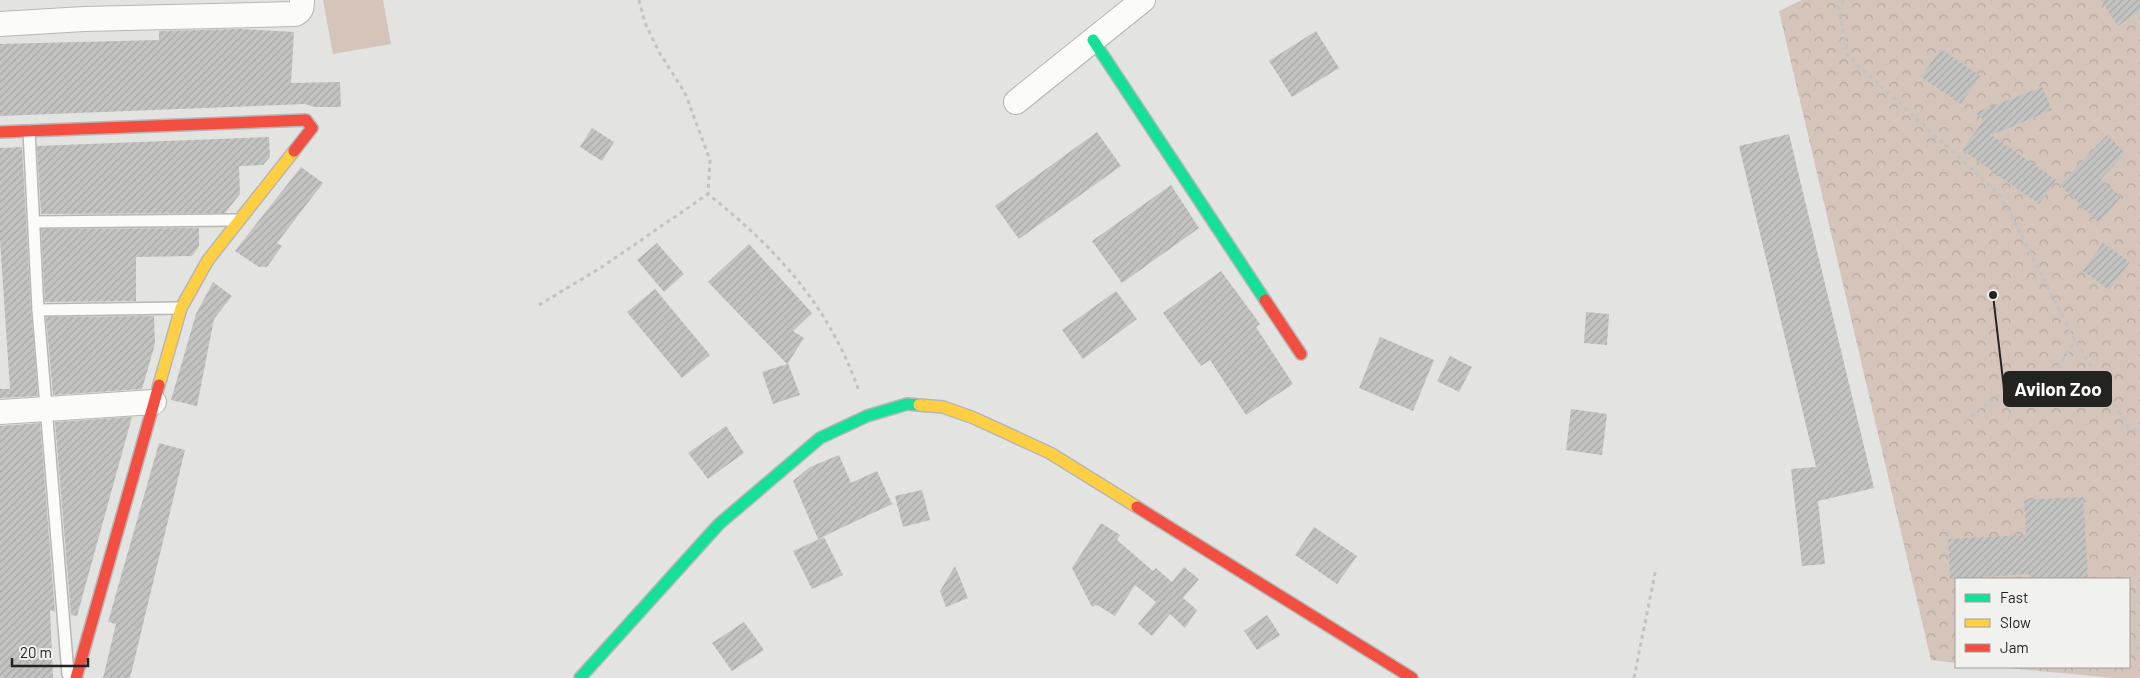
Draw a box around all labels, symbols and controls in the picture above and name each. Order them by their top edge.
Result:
callout: Avilon Zoo [2004,372,2111,406]
text: Avilon Zoo [2014,377,2102,400]
legend [1955,578,2130,668]
text: Fast [2000,588,2028,606]
text: Slow [2000,613,2031,631]
scale bar [12,636,89,668]
text: Jam [2000,638,2029,656]
text: 20 m [20,643,52,661]

